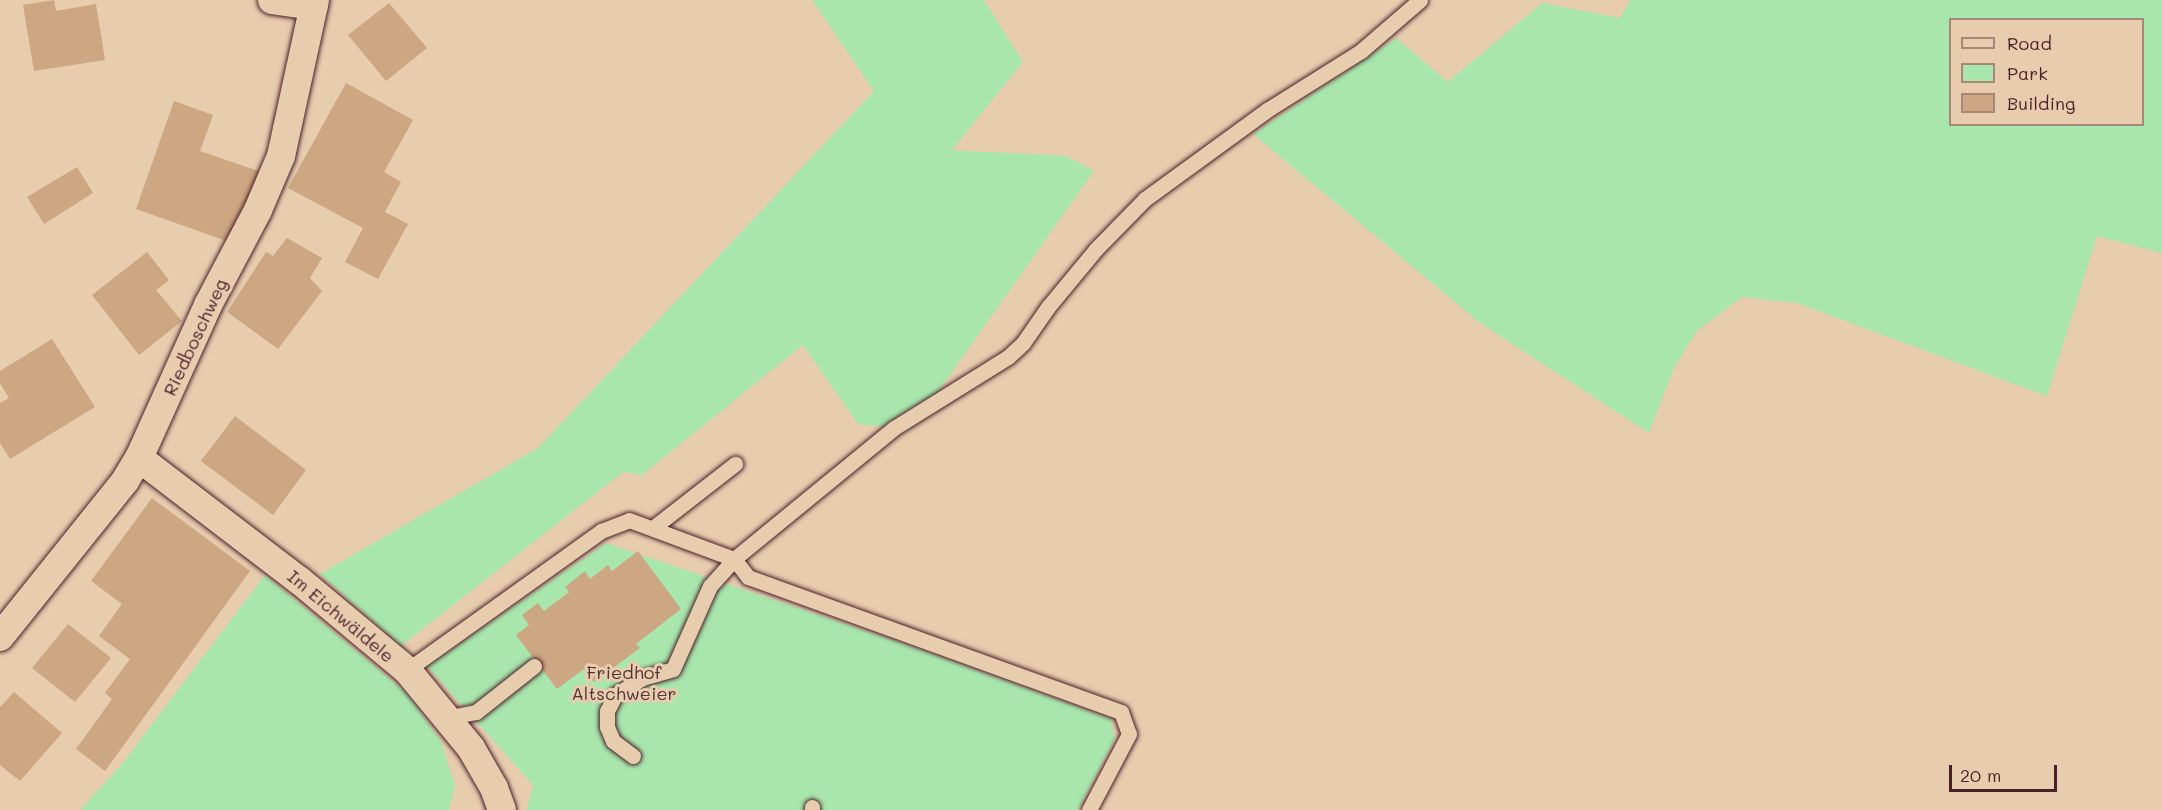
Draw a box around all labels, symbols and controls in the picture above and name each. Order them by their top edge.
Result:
legend [1949,18,2144,126]
text: Road [2007,31,2052,55]
text: Park [2007,61,2048,85]
text: Building [2007,91,2075,115]
street label: Riedboschweg [158,275,232,399]
street label: Im Eichwäldele [283,565,399,667]
park label: Friedhof Altschweier [571,662,677,704]
scale bar [1952,753,2060,791]
text: 20 m [1960,763,2001,787]

